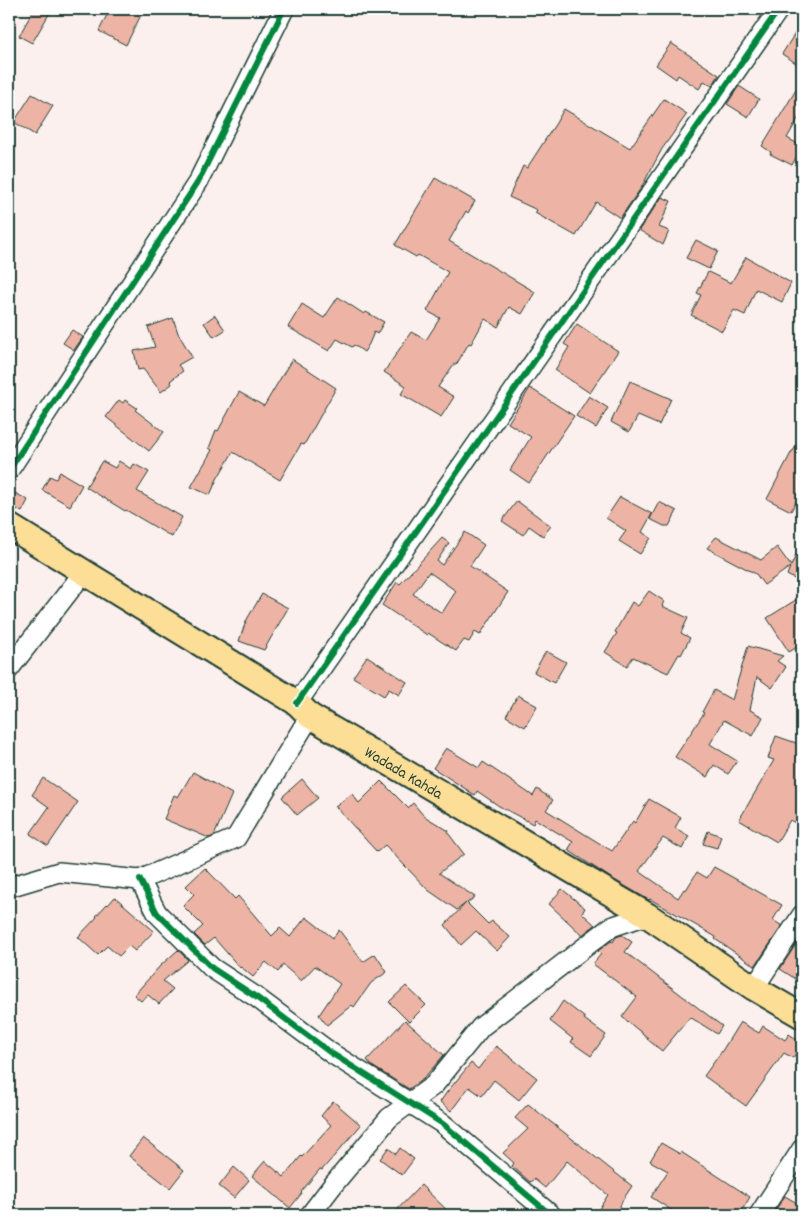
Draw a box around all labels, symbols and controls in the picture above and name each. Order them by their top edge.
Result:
street label: Wadada Kahda [359,742,447,806]

